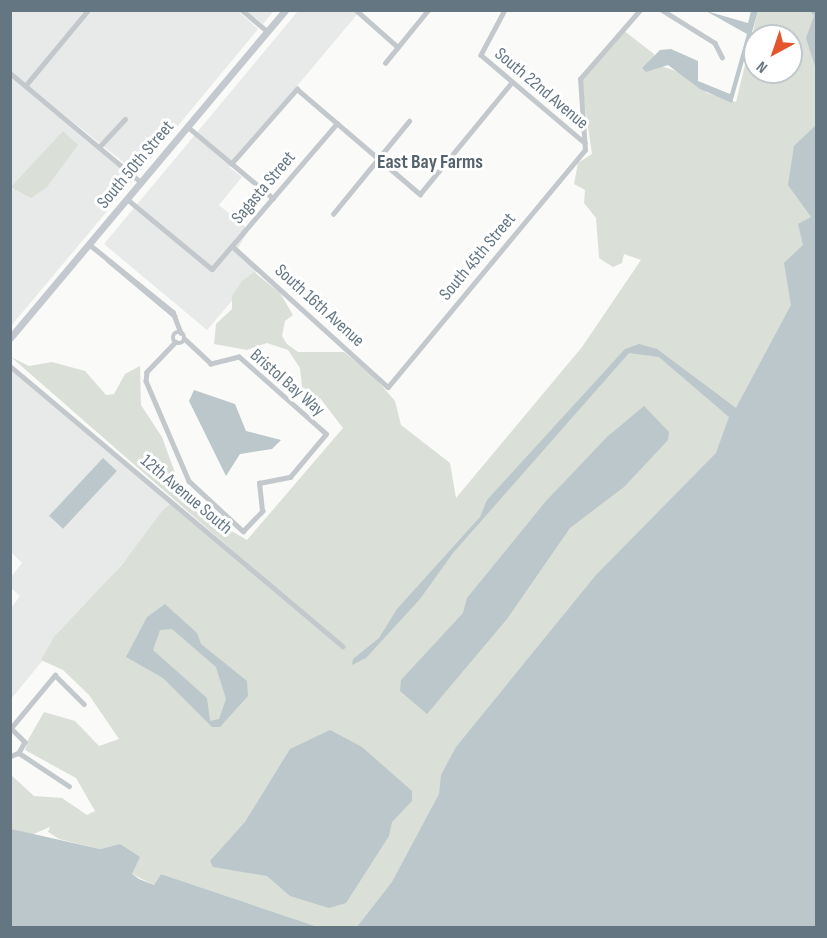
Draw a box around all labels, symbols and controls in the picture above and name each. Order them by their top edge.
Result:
north arrow [743,24,803,84]
street label: South 22nd Avenue [490,44,592,134]
text: N [753,57,772,77]
street label: South 50th Street [93,117,179,213]
street label: Sagasta Street [227,147,301,229]
district label: East Bay Farms [377,150,483,174]
street label: South 45th Street [435,209,521,305]
street label: South 16th Avenue [270,260,368,352]
street label: Bristol Bay Way [245,345,329,421]
street label: 12th Avenue South [136,450,236,540]

